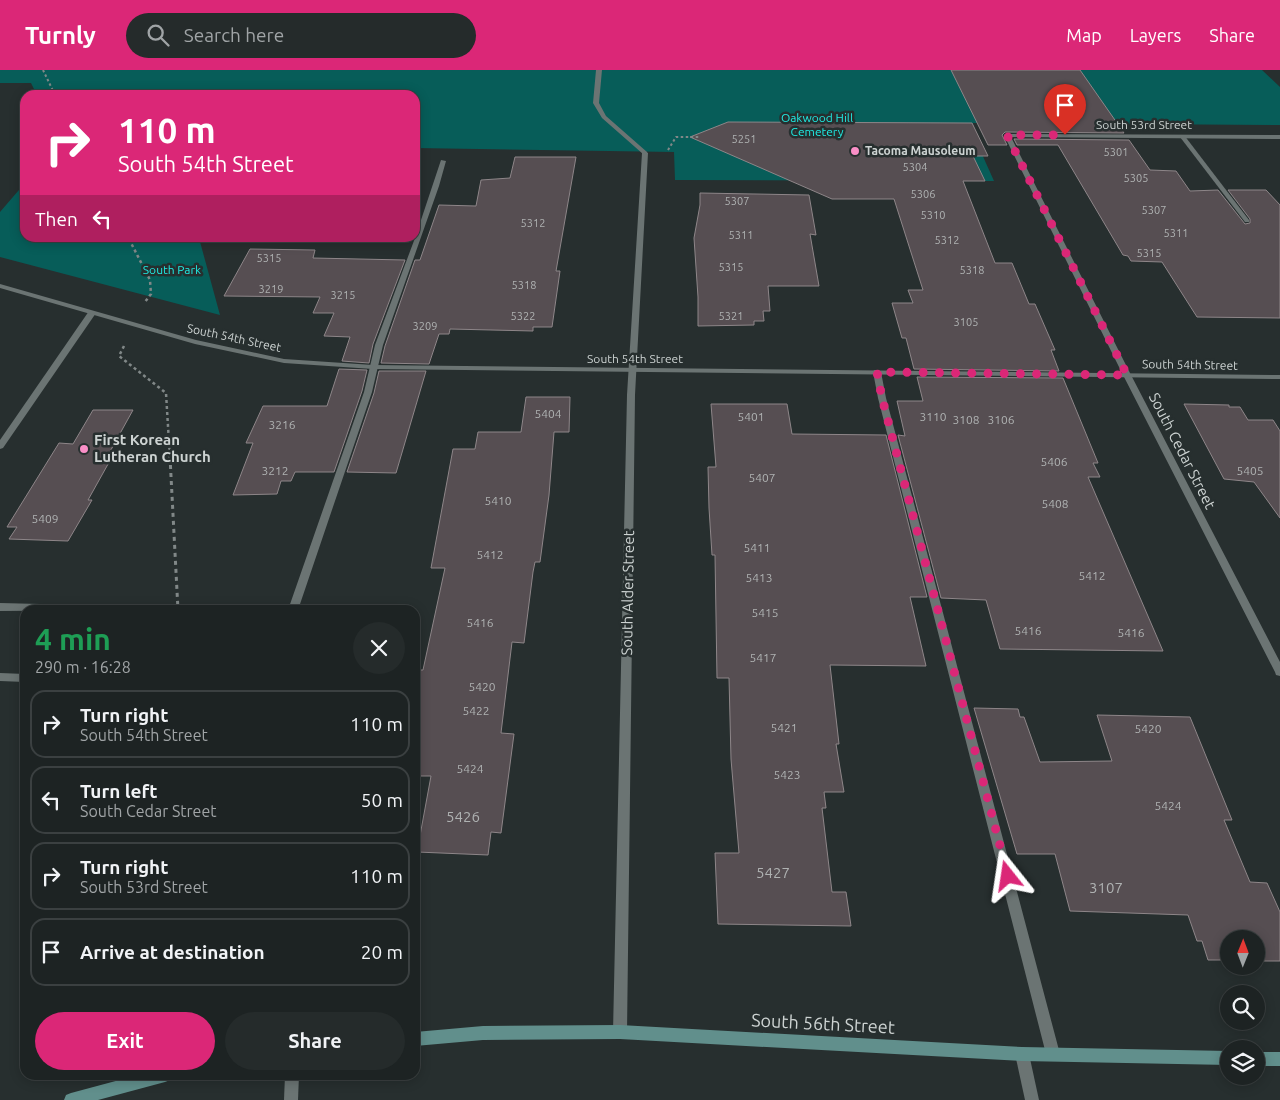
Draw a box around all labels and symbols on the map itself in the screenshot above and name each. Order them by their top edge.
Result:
pin [1044,84,1086,135]
park label: Oakwood Hill Cemetery [781,111,853,138]
street label: South 53rd Street [1096,118,1192,131]
house number: 5251 [732,133,756,145]
place label: Tacoma Mausoleum [865,144,976,157]
marker: Tacoma Mausoleum [849,145,861,157]
house number: 5301 [1104,146,1128,158]
house number: 5304 [903,161,927,173]
house number: 5305 [1124,172,1148,184]
house number: 5306 [911,188,935,200]
house number: 5307 [725,195,749,207]
house number: 5307 [1142,204,1166,216]
house number: 5310 [921,209,945,221]
house number: 5312 [521,217,545,229]
house number: 5311 [1164,227,1188,239]
house number: 5311 [729,229,753,241]
house number: 5312 [935,234,959,246]
house number: 5315 [1137,247,1161,259]
house number: 5315 [257,252,281,264]
house number: 5315 [719,261,743,273]
park label: South Park [143,263,201,276]
house number: 5318 [960,264,984,276]
house number: 5318 [512,279,536,291]
house number: 3219 [259,283,283,295]
house number: 3215 [331,289,355,301]
house number: 5322 [511,310,535,322]
house number: 5321 [719,310,743,322]
house number: 3105 [954,316,978,328]
house number: 3209 [413,320,437,332]
street label: South 54th Street [186,321,283,354]
street label: South 54th Street [587,352,683,365]
street label: South 54th Street [1142,357,1238,372]
street label: South Cedar Street [1146,390,1219,512]
house number: 5404 [534,407,562,420]
house number: 5401 [737,410,765,423]
house number: 3110 [919,410,947,423]
house number: 3108 [952,413,980,426]
house number: 3106 [987,413,1015,426]
house number: 3216 [268,418,296,431]
place label: First Korean Lutheran Church [94,431,211,465]
marker: First Korean Lutheran Church [78,443,90,455]
house number: 5406 [1040,455,1068,468]
house number: 3212 [261,464,289,477]
house number: 5405 [1236,464,1264,477]
house number: 5407 [748,471,776,484]
house number: 5410 [484,494,512,507]
house number: 5408 [1041,497,1069,510]
house number: 5409 [31,512,59,525]
street label: South Alder Street [618,530,637,656]
house number: 5411 [743,541,771,554]
house number: 5412 [476,548,504,561]
house number: 5412 [1078,569,1106,582]
house number: 5413 [745,571,773,584]
house number: 5415 [751,606,779,619]
house number: 5416 [466,616,494,629]
house number: 5416 [1014,624,1042,637]
house number: 5416 [1117,626,1145,639]
house number: 5417 [749,651,777,664]
house number: 5420 [468,680,496,693]
house number: 5422 [462,704,490,717]
house number: 5421 [770,721,798,734]
house number: 5420 [1134,722,1162,735]
house number: 5424 [456,762,484,775]
house number: 5423 [773,768,801,781]
house number: 5424 [1154,799,1182,812]
house number: 5426 [446,808,480,825]
position arrow [981,849,1033,901]
house number: 5427 [756,864,790,881]
house number: 3107 [1089,879,1123,896]
north arrow [1220,930,1265,975]
street label: South 56th Street [751,1009,895,1037]

